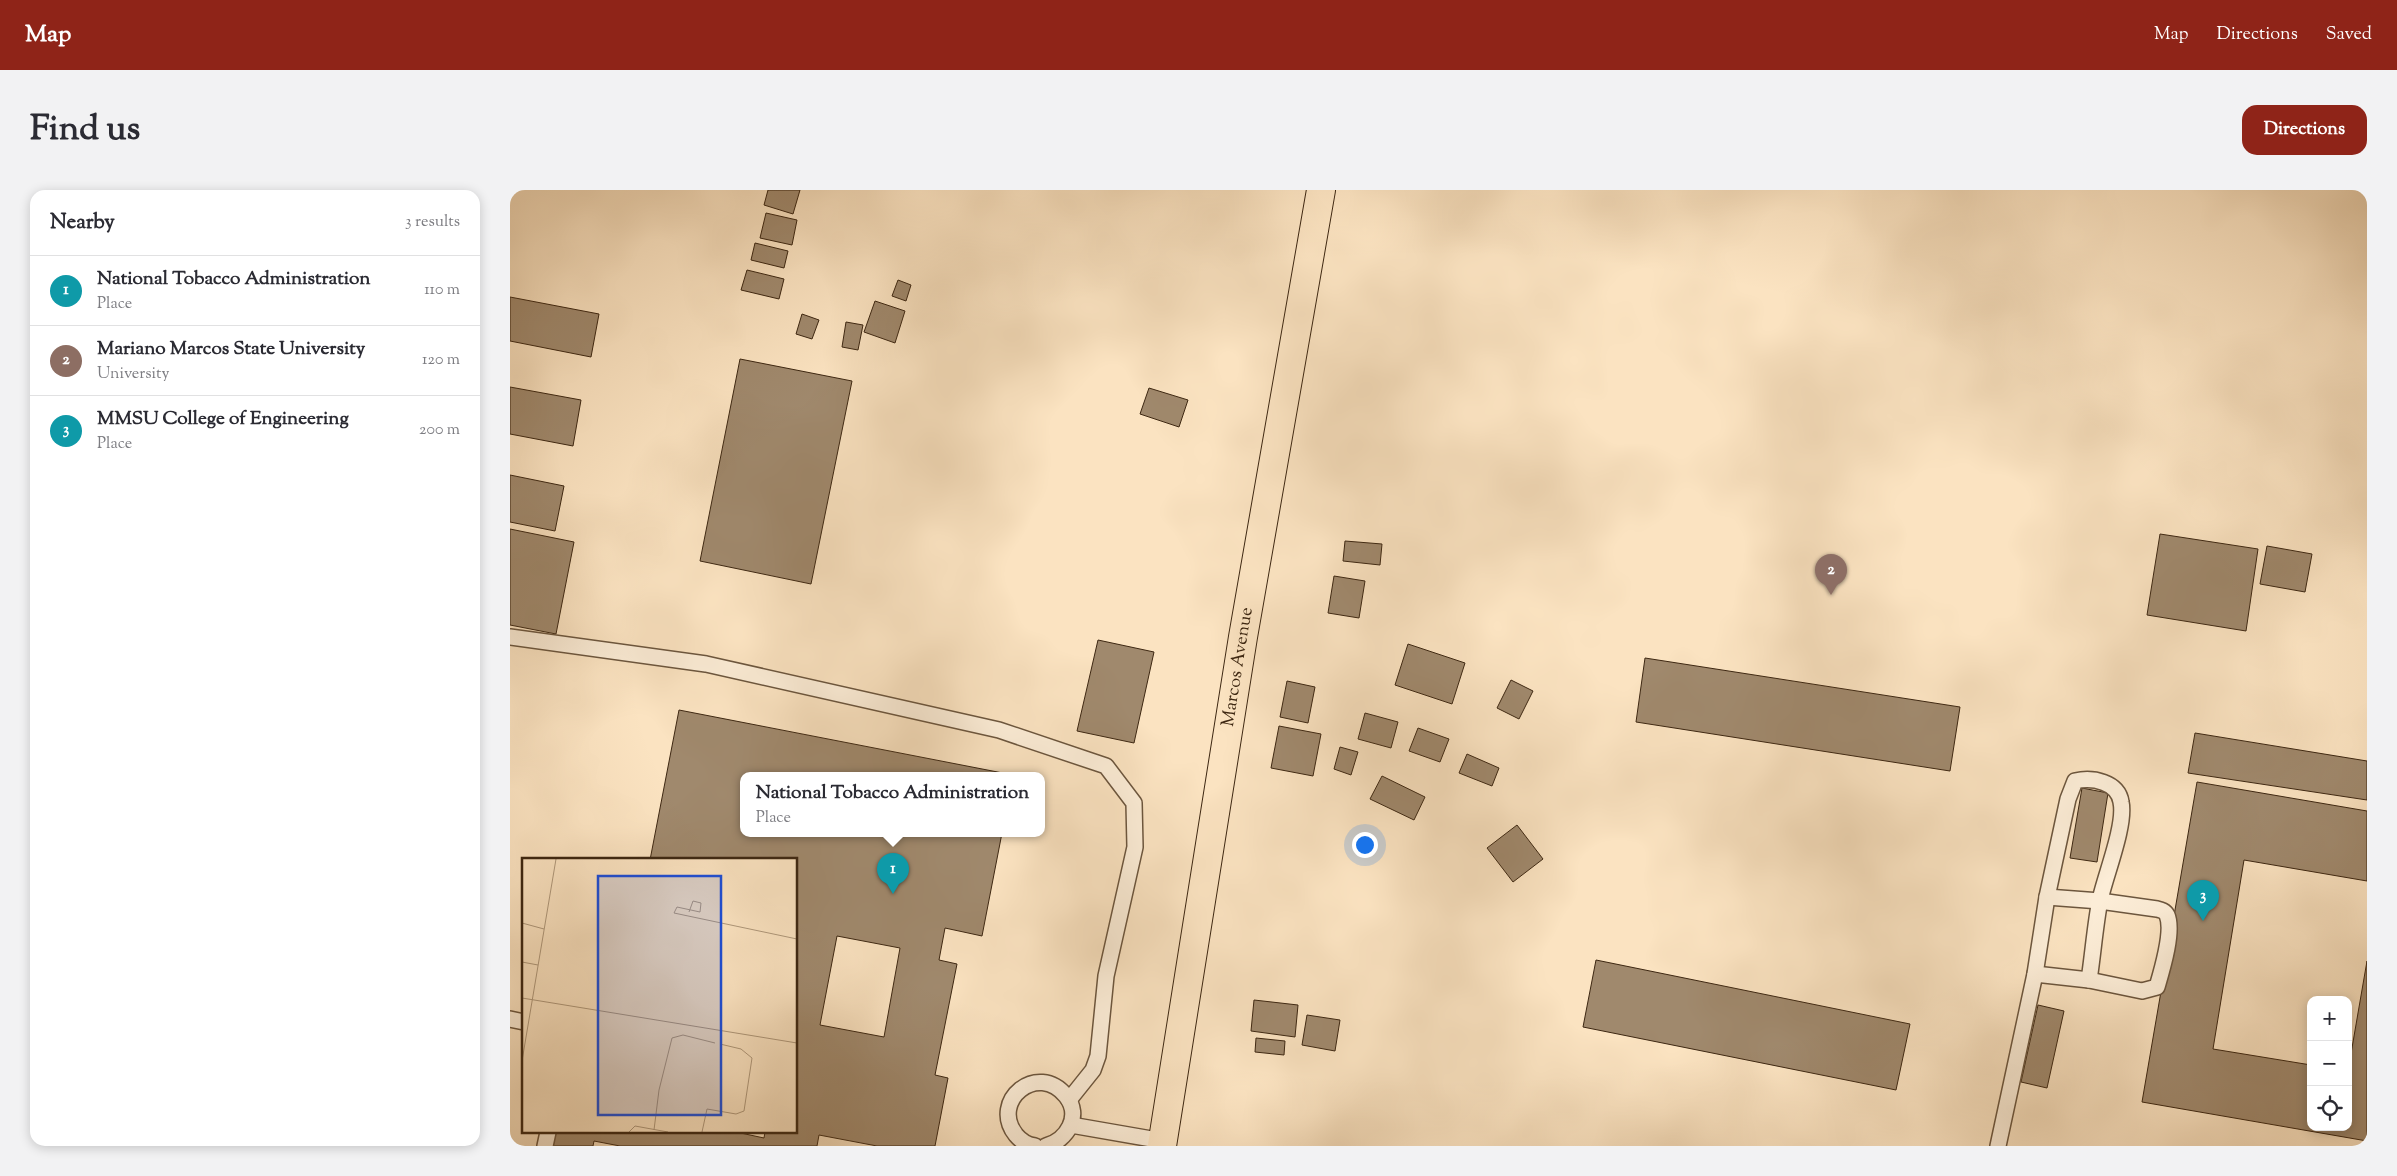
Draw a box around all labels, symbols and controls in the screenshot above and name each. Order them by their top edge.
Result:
text: Map [25,18,71,52]
text: Map [2154,22,2189,48]
text: Directions [2217,22,2298,48]
text: Saved [2326,22,2372,48]
text: Find us [30,105,140,156]
button: Directions [2242,105,2367,155]
text: Nearby [50,208,115,238]
text: 3 results [405,211,460,234]
text: National Tobacco Administration [97,266,371,293]
text: 1 [63,279,69,302]
text: 110 m [424,279,460,302]
text: Place [97,293,132,316]
text: Mariano Marcos State University [97,336,365,363]
text: 2 [62,349,70,372]
text: 120 m [422,349,460,372]
text: University [97,363,170,386]
text: MMSU College of Engineering [97,406,349,433]
text: 3 [63,419,69,442]
text: 200 m [419,419,460,442]
text: Place [97,433,132,456]
pin: 2 [1815,554,1847,595]
street label: Marcos Avenue [1216,605,1261,729]
popup [740,772,1045,837]
text: National Tobacco Administration [756,780,1029,807]
text: Place [756,807,791,830]
your location [1352,832,1378,858]
pin: 1 [877,853,909,894]
inset map [522,858,798,1134]
pin: 3 [2187,880,2219,921]
map controls [2307,996,2352,1131]
button: + [2307,996,2352,1041]
button: − [2307,1041,2352,1086]
button: locate [2307,1086,2352,1131]

